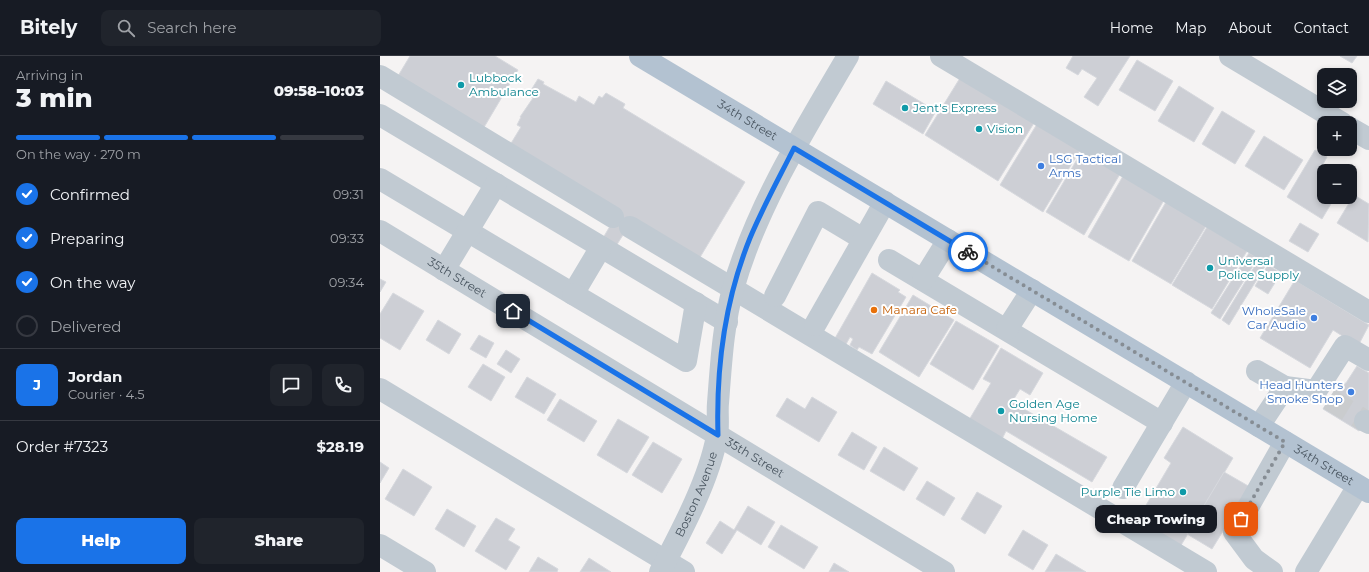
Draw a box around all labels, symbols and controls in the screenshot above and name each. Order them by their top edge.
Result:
search box [101,10,381,46]
text: Bitely [20,16,77,39]
icon: search [115,17,137,39]
text: Search here [147,18,237,37]
text: Home [1110,19,1153,37]
text: Map [1175,19,1206,37]
text: About [1228,19,1272,37]
text: Contact [1294,19,1349,37]
text: Arriving in [16,67,83,83]
map controls [1317,68,1357,204]
button: layers [1317,68,1357,108]
place label: Lubbock Ambulance [469,70,539,99]
marker: Lubbock Ambulance [456,80,466,90]
text: 09:58–10:03 [274,81,364,100]
text: 3 min [16,82,93,114]
street label: 34th Street [715,96,780,143]
place label: Jent's Express [912,100,997,115]
marker: Jent's Express [900,103,910,113]
button: + [1317,116,1357,156]
place label: Vision [987,121,1023,136]
marker: Vision [974,124,984,134]
text: On the way · 270 m [16,146,141,162]
place label: LSG Tactical Arms [1049,151,1121,180]
marker: LSG Tactical Arms [1036,161,1046,171]
button: − [1317,164,1357,204]
icon: check [16,183,38,205]
text: Confirmed [50,185,130,204]
text: 09:31 [333,186,364,202]
icon: check [16,227,38,249]
text: Preparing [50,229,125,248]
text: 09:33 [330,230,364,246]
courier [948,232,988,272]
icon: bike [957,241,979,263]
place label: Universal Police Supply [1218,253,1299,282]
street label: 35th Street [425,254,489,301]
marker: Universal Police Supply [1205,263,1215,273]
icon: check [16,271,38,293]
text: On the way [50,273,135,292]
text: 09:34 [329,274,364,290]
pin [496,294,530,328]
icon: home [502,300,524,322]
place label: Manara Cafe [882,302,957,317]
place label: WholeSale Car Audio [1242,303,1306,332]
marker: Manara Cafe [869,305,879,315]
marker: WholeSale Car Audio [1309,313,1319,323]
text: Delivered [50,317,122,336]
button: chat [270,364,312,406]
button: phone [322,364,364,406]
text: Jordan [68,367,122,386]
text: J [33,375,41,394]
place label: Head Hunters Smoke Shop [1259,377,1343,406]
text: Courier · 4.5 [68,386,145,402]
marker: Head Hunters Smoke Shop [1346,387,1356,397]
place label: Golden Age Nursing Home [1009,396,1097,425]
marker: Golden Age Nursing Home [996,406,1006,416]
street label: 35th Street [723,434,787,481]
text: Order #7323 [16,437,108,456]
text: $28.19 [316,437,364,456]
street label: 34th Street [1292,441,1357,488]
street label: Boston Avenue [671,450,720,539]
place label: Purple Tie Limo [1081,484,1175,499]
marker: Purple Tie Limo [1178,487,1188,497]
pin [1224,502,1258,536]
callout: Cheap Towing [1095,505,1217,533]
icon: bag [1230,508,1252,530]
text: Cheap Towing [1107,511,1205,527]
button: Help [16,518,186,564]
button: Share [194,518,364,564]

